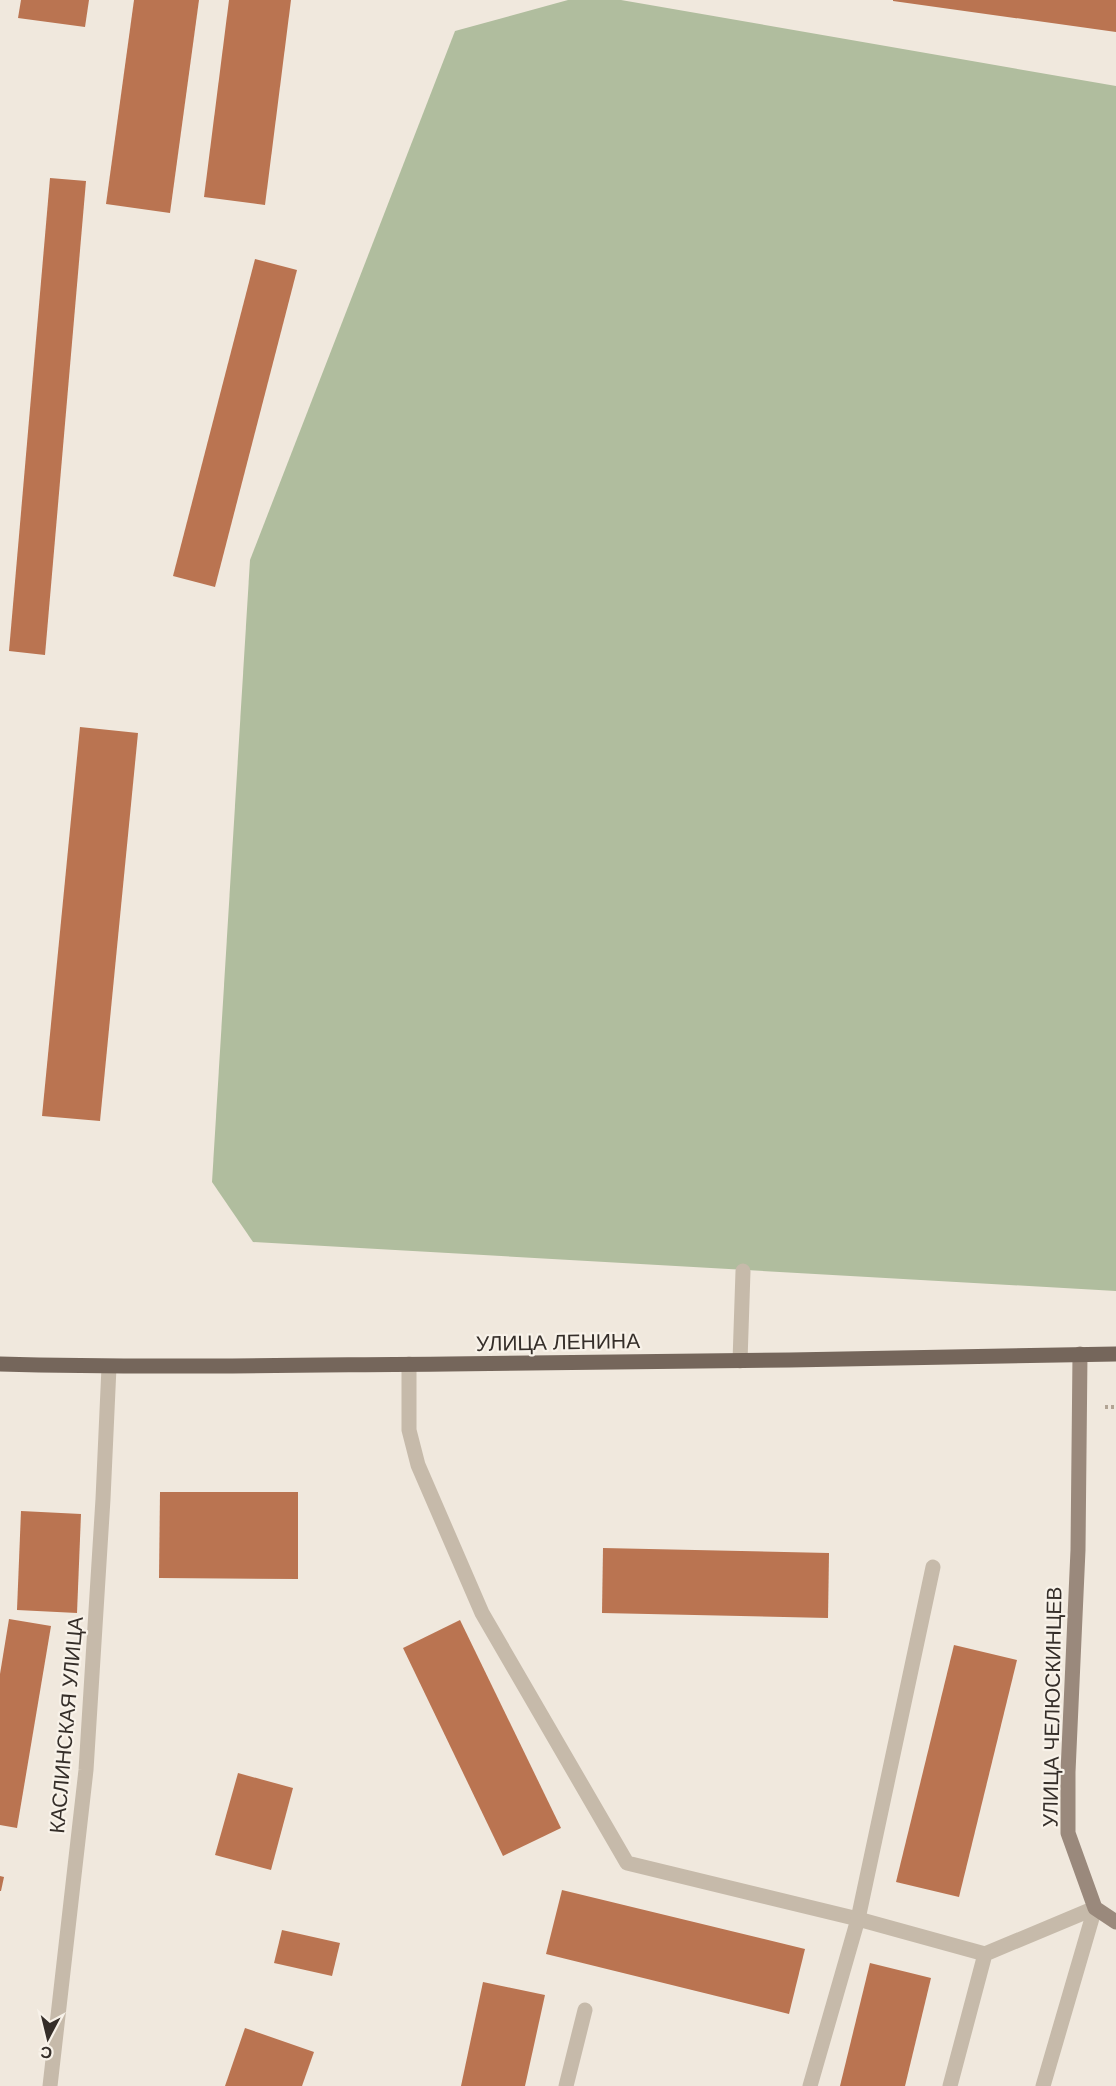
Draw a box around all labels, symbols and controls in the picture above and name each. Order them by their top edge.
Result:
street label: УЛИЦА ЛЕНИНА [476,1329,640,1355]
street label: УЛИЦА ЧЕЛЮСКИНЦЕВ [1038,1586,1066,1828]
street label: КАСЛИНСКАЯ УЛИЦА [45,1616,87,1834]
north arrow [18,2008,78,2068]
text: С [39,2043,53,2062]

